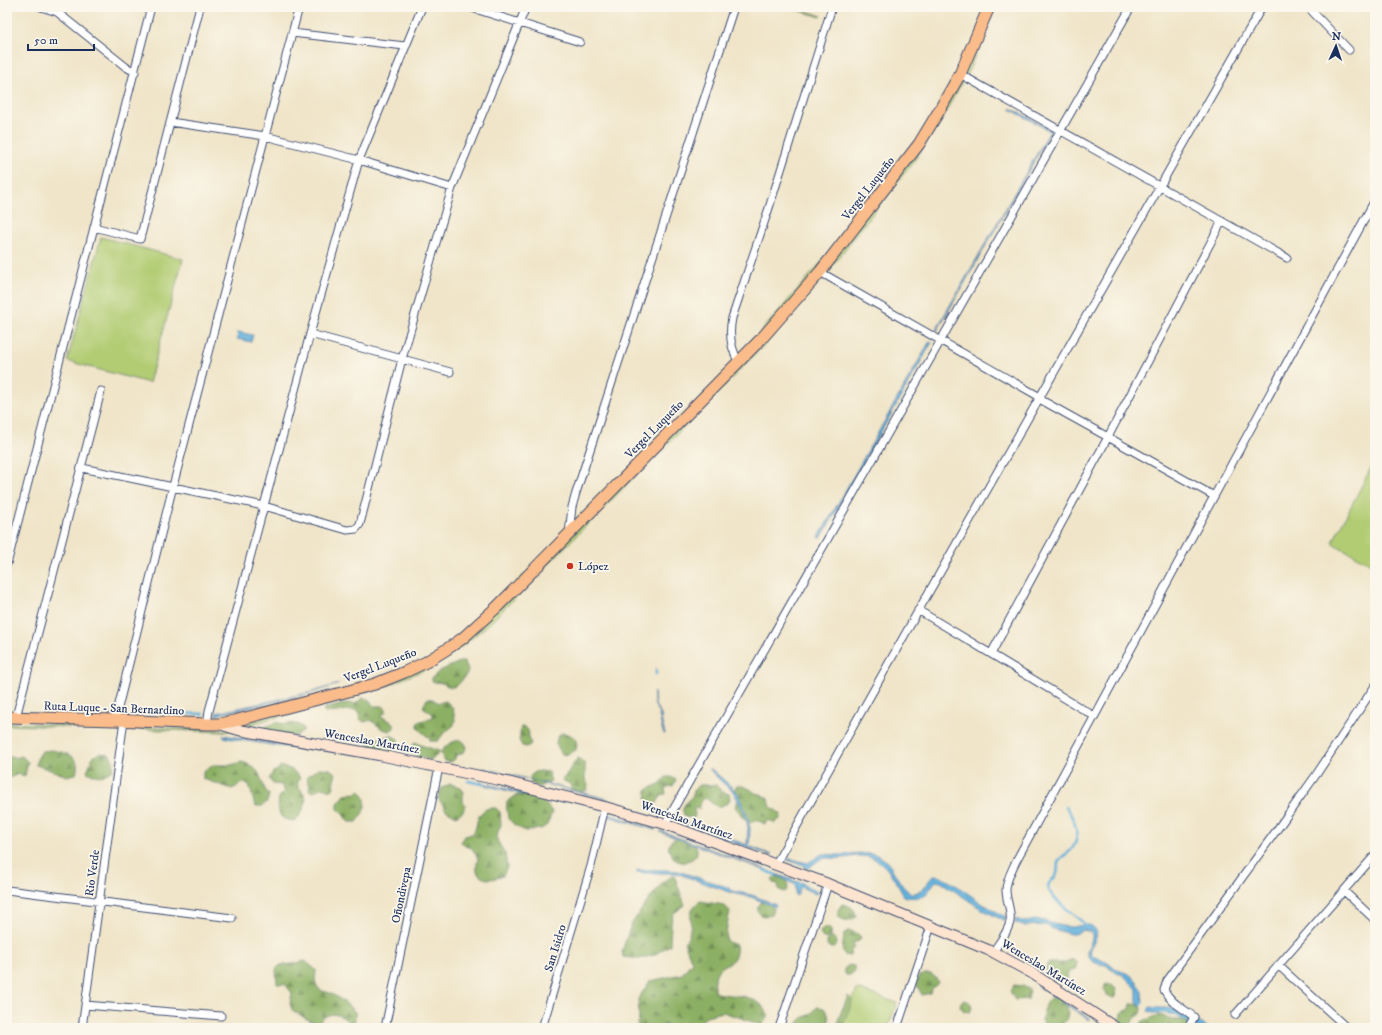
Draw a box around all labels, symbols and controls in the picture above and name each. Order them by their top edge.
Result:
scale bar [28,26,94,52]
north arrow [1316,26,1356,66]
text: N [1332,30,1341,44]
text: 50 m [34,33,58,48]
street label: Vergel Luqueño [838,153,898,224]
street label: Vergel Luqueño [621,397,687,462]
place label: López [578,559,609,574]
marker: López [565,561,575,571]
street label: Vergel Luqueño [341,645,419,687]
street label: Ruta Luque - San Bernardino [43,699,185,718]
street label: Wenceslao Martínez [322,726,421,757]
street label: Wenceslao Martínez [638,797,735,843]
street label: Rio Verde [82,849,103,897]
street label: Oñondivepa [388,865,415,925]
street label: San Isidro [541,923,570,974]
street label: Wenceslao Martínez [998,936,1089,999]

